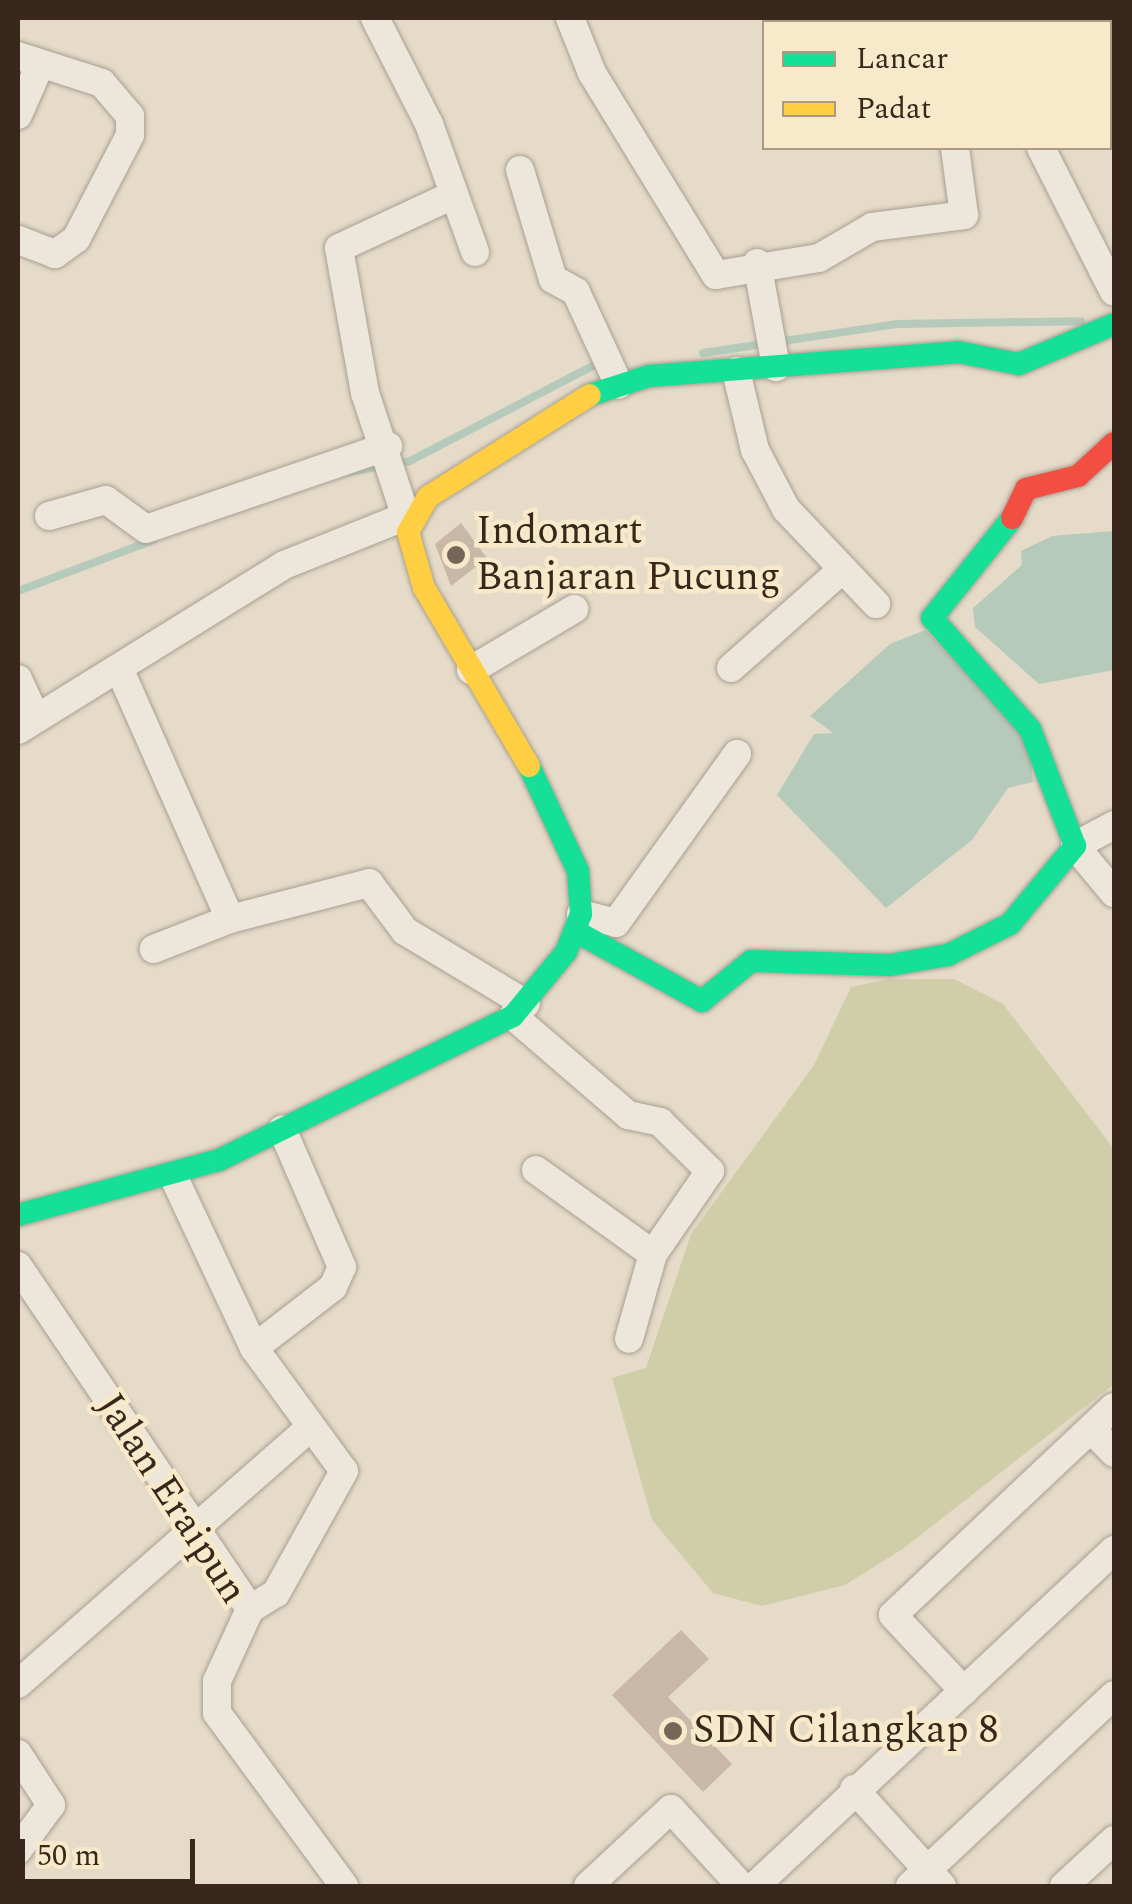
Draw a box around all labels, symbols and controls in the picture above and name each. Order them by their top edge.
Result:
legend [762,20,1112,150]
text: Lancar [856,36,948,82]
text: Padat [856,86,931,132]
place label: Indomart Banjaran Pucung [476,508,781,602]
marker: Indomart Banjaran Pucung [445,544,467,566]
street label: Jalan Eraipun [85,1385,257,1613]
place label: SDN Cilangkap 8 [693,1707,999,1755]
marker: SDN Cilangkap 8 [662,1720,684,1742]
scale bar [25,1819,200,1881]
text: 50 m [37,1833,100,1879]

